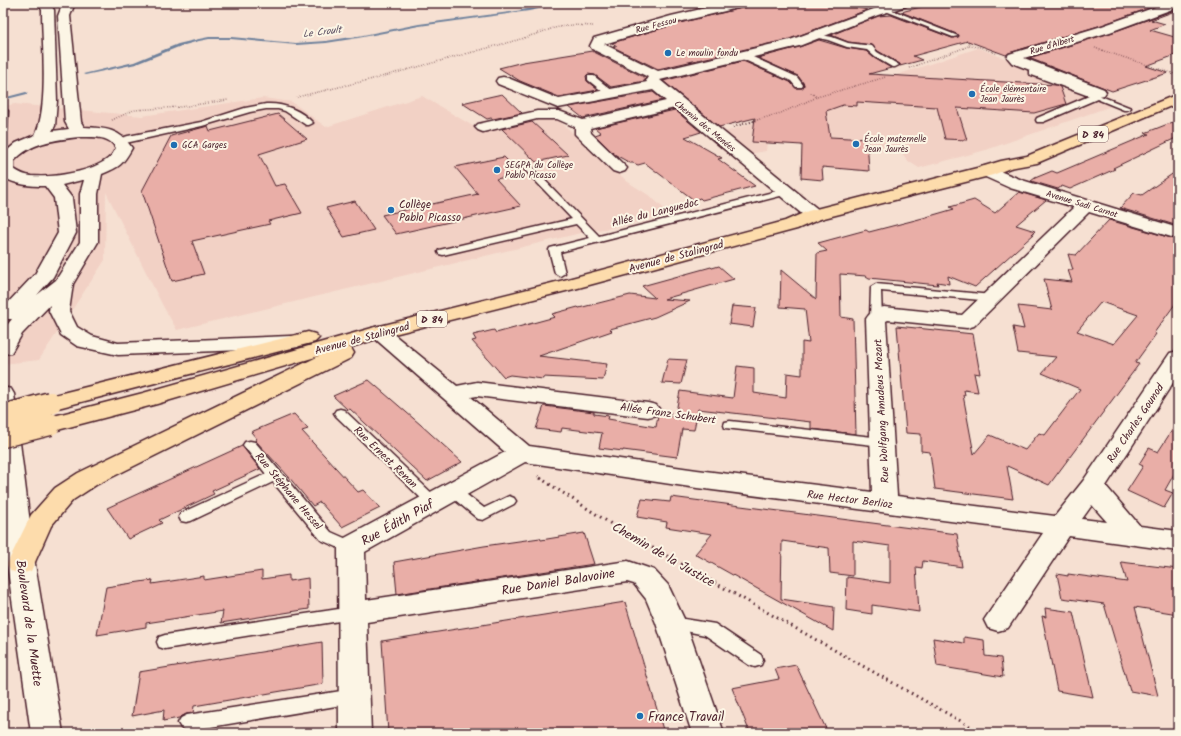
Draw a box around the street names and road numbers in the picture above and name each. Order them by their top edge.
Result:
street label: Rue Fessou [634,13,679,38]
street label: Rue d'Albert [1028,31,1077,59]
street label: Chemin des Menées [671,97,739,156]
road number: D 84 [1078,126,1108,142]
street label: Avenue Sadi Carnot [1044,186,1120,223]
street label: Allée du Languedoc [610,193,701,233]
street label: Avenue de Stalingrad [627,236,726,278]
road number: D 84 [417,311,447,327]
street label: Avenue de Stalingrad [313,318,412,360]
street label: Rue Wolfgang Amadeus Mozart [869,338,895,484]
street label: Rue Charles Gounod [1103,380,1169,467]
street label: Allée Franz Schubert [619,398,718,430]
street label: Rue Ernest Renan [349,422,422,493]
street label: Rue Stéphane Hessel [250,449,326,535]
street label: Rue Hector Berlioz [806,486,894,514]
street label: Rue Édith Piaf [357,494,439,552]
street label: Chemin de la Justice [608,517,719,593]
street label: Boulevard de la Muette [9,559,48,688]
street label: Rue Daniel Balavoine [500,563,617,602]

